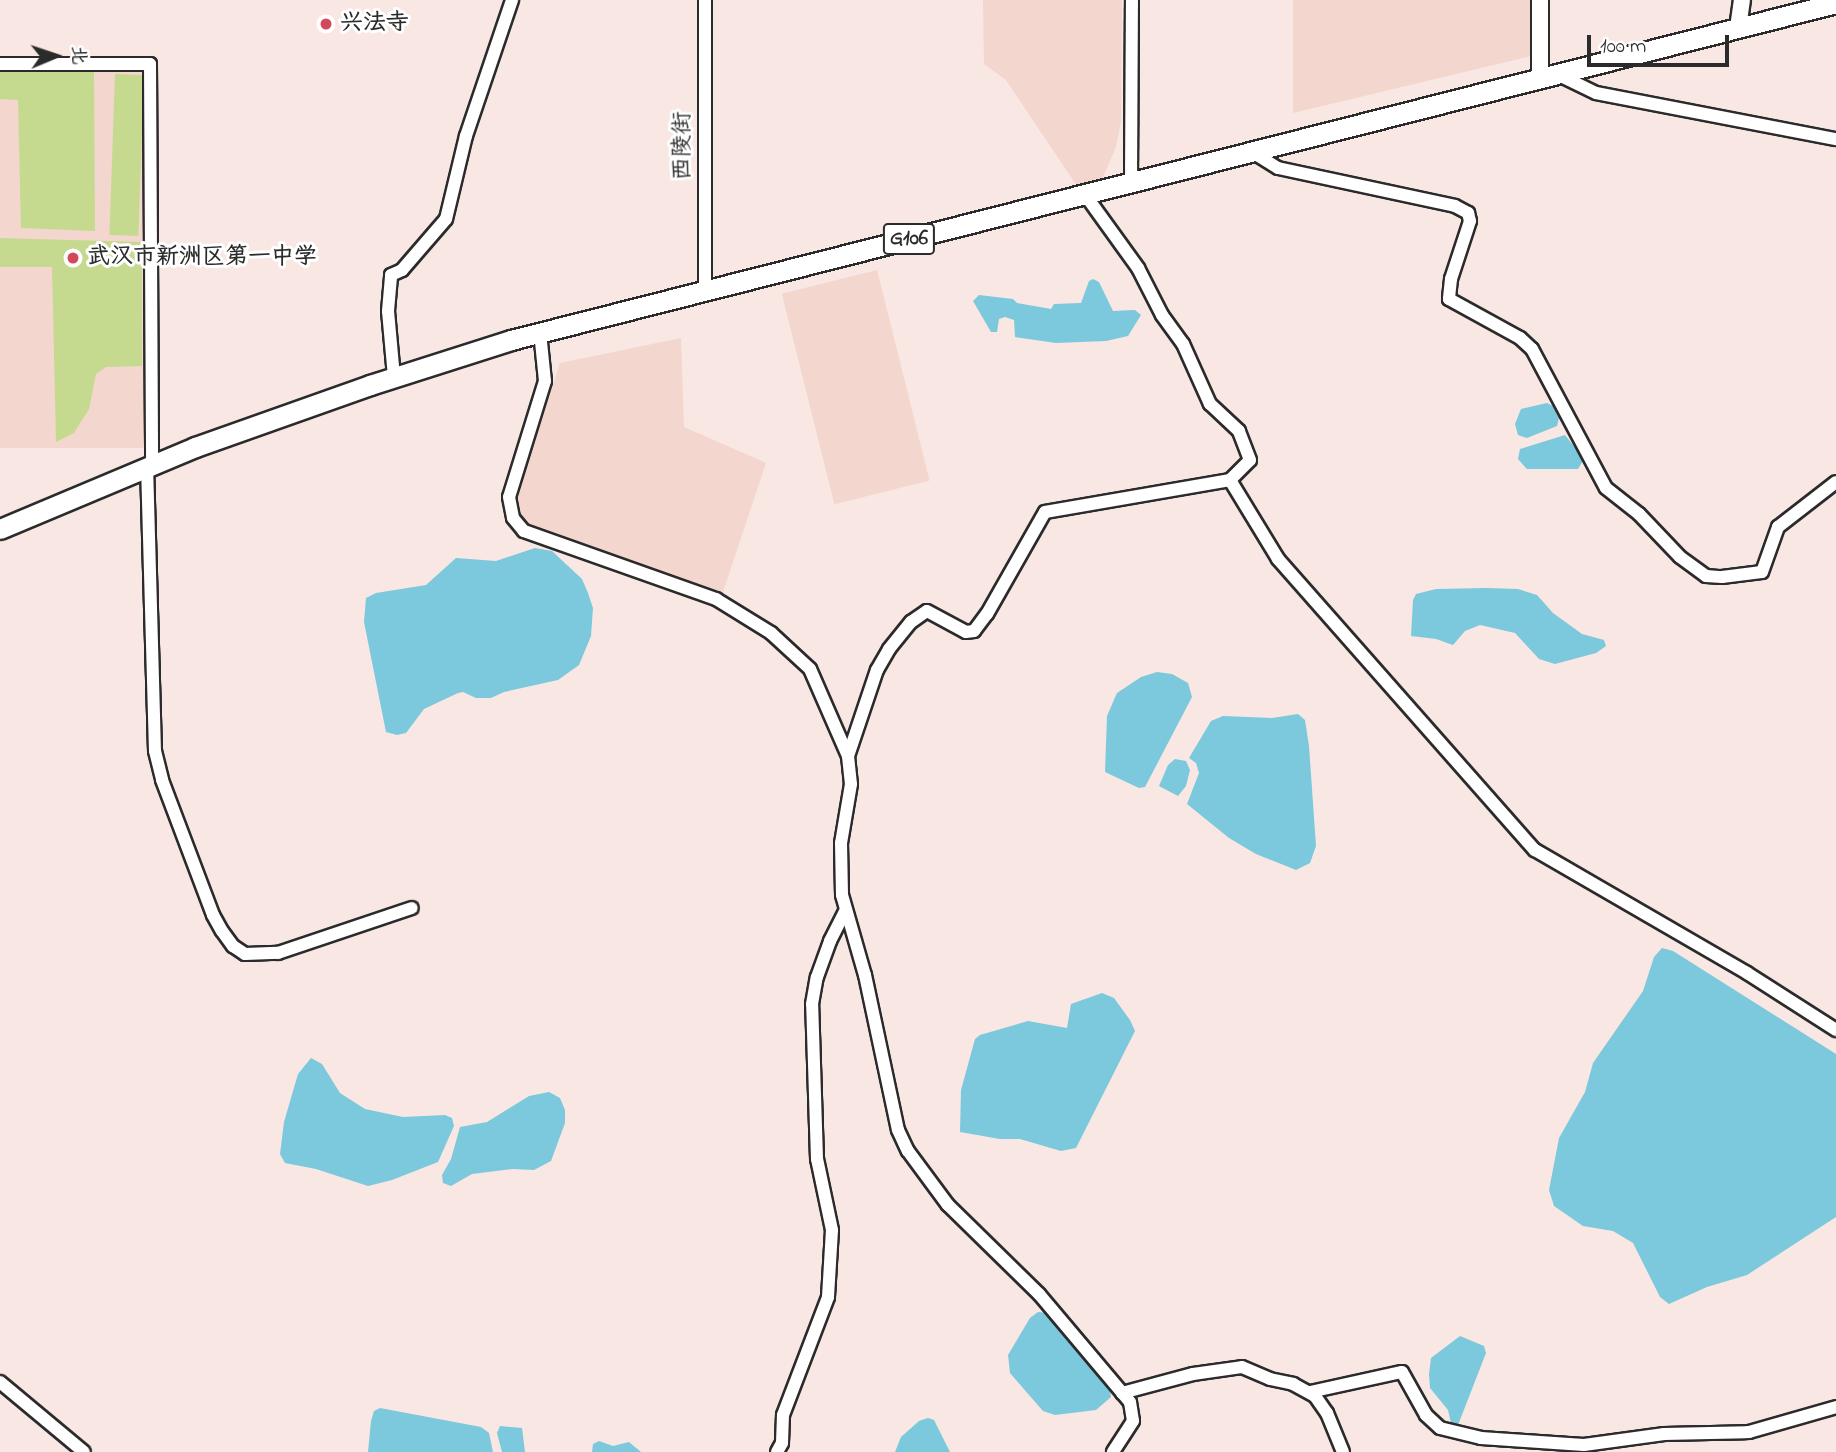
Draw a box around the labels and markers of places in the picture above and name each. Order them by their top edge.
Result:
place label: 兴法寺 [340,10,409,38]
marker: 兴法寺 [318,16,334,32]
place label: 武汉市新洲区第一中学 [87,244,317,272]
marker: 武汉市新洲区第一中学 [65,250,81,266]

